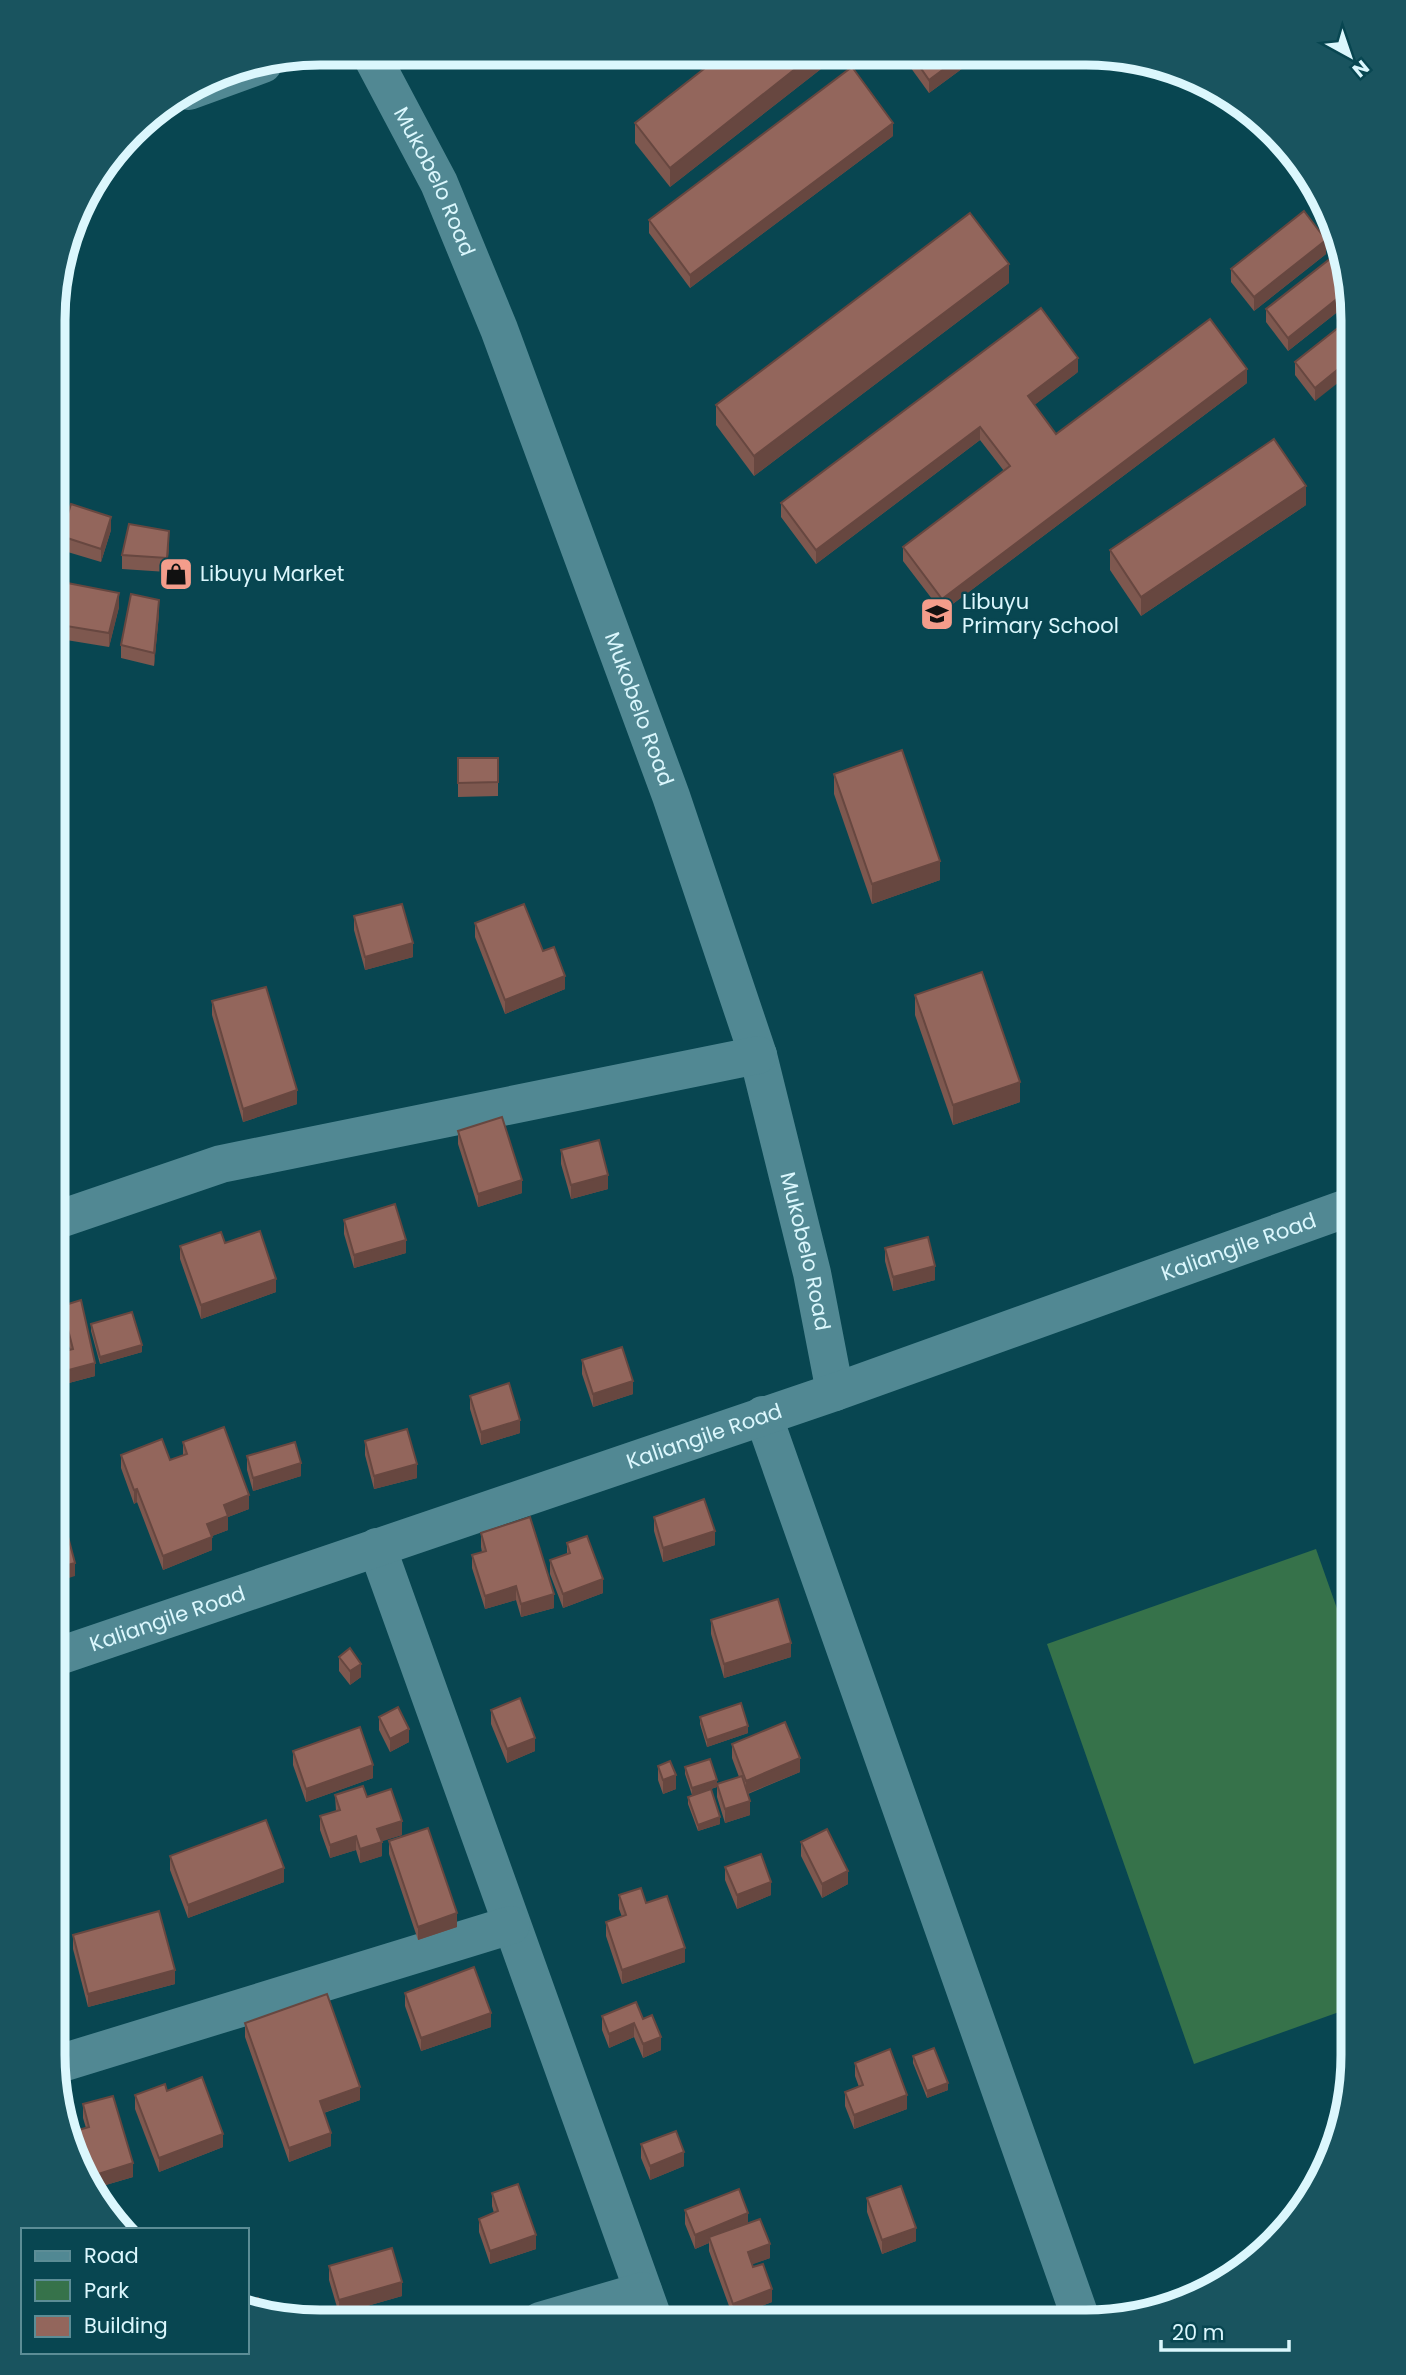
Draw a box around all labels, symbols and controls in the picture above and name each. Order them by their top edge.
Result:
north arrow [1315,21,1385,91]
text: N [1346,54,1375,84]
street label: Mukobelo Road [387,102,482,260]
shop icon: Libuyu Market [157,555,195,593]
place label: Libuyu Market [200,559,344,588]
place label: Libuyu Primary School [962,587,1119,640]
school or university icon: Libuyu Primary School [918,595,956,633]
street label: Mukobelo Road [598,628,681,790]
street label: Mukobelo Road [774,1169,838,1333]
street label: Kaliangile Road [1157,1205,1320,1288]
street label: Kaliangile Road [623,1396,786,1476]
street label: Kaliangile Road [86,1579,249,1658]
legend [21,2228,248,2354]
text: Road [84,2241,139,2270]
text: Park [84,2276,129,2305]
scale bar [1161,2308,1289,2352]
text: Building [84,2311,168,2340]
text: 20 m [1172,2318,1225,2347]

